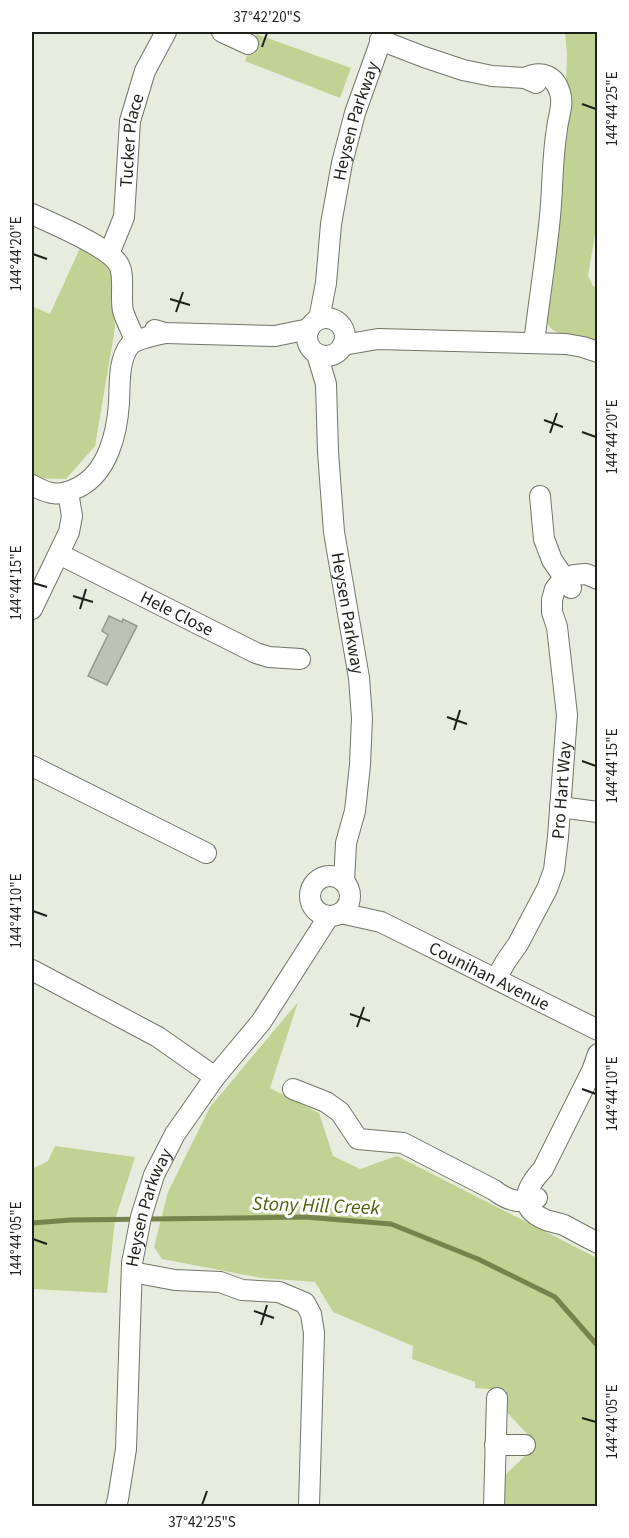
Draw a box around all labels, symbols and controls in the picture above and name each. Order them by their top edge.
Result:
text: 37°42'20"S [233,7,301,28]
street label: Heysen Parkway [327,57,385,182]
text: 144°44'25"E [602,71,623,147]
street label: Tucker Place [113,90,150,188]
text: 144°44'20"E [6,216,27,292]
text: 144°44'20"E [602,399,623,475]
text: 144°44'15"E [6,545,27,621]
street label: Heysen Parkway [325,550,371,677]
street label: Hele Close [136,584,218,642]
text: 144°44'15"E [602,728,623,804]
street label: Pro Hart Way [545,740,578,840]
text: 144°44'10"E [6,873,27,949]
street label: Counihan Avenue [425,935,554,1017]
text: 144°44'10"E [602,1056,623,1132]
street label: Heysen Parkway [119,1143,178,1269]
water label: Stony Hill Creek [252,1190,381,1222]
text: 144°44'05"E [6,1201,27,1277]
text: 144°44'05"E [602,1384,623,1460]
text: 37°42'25"S [168,1512,236,1533]

